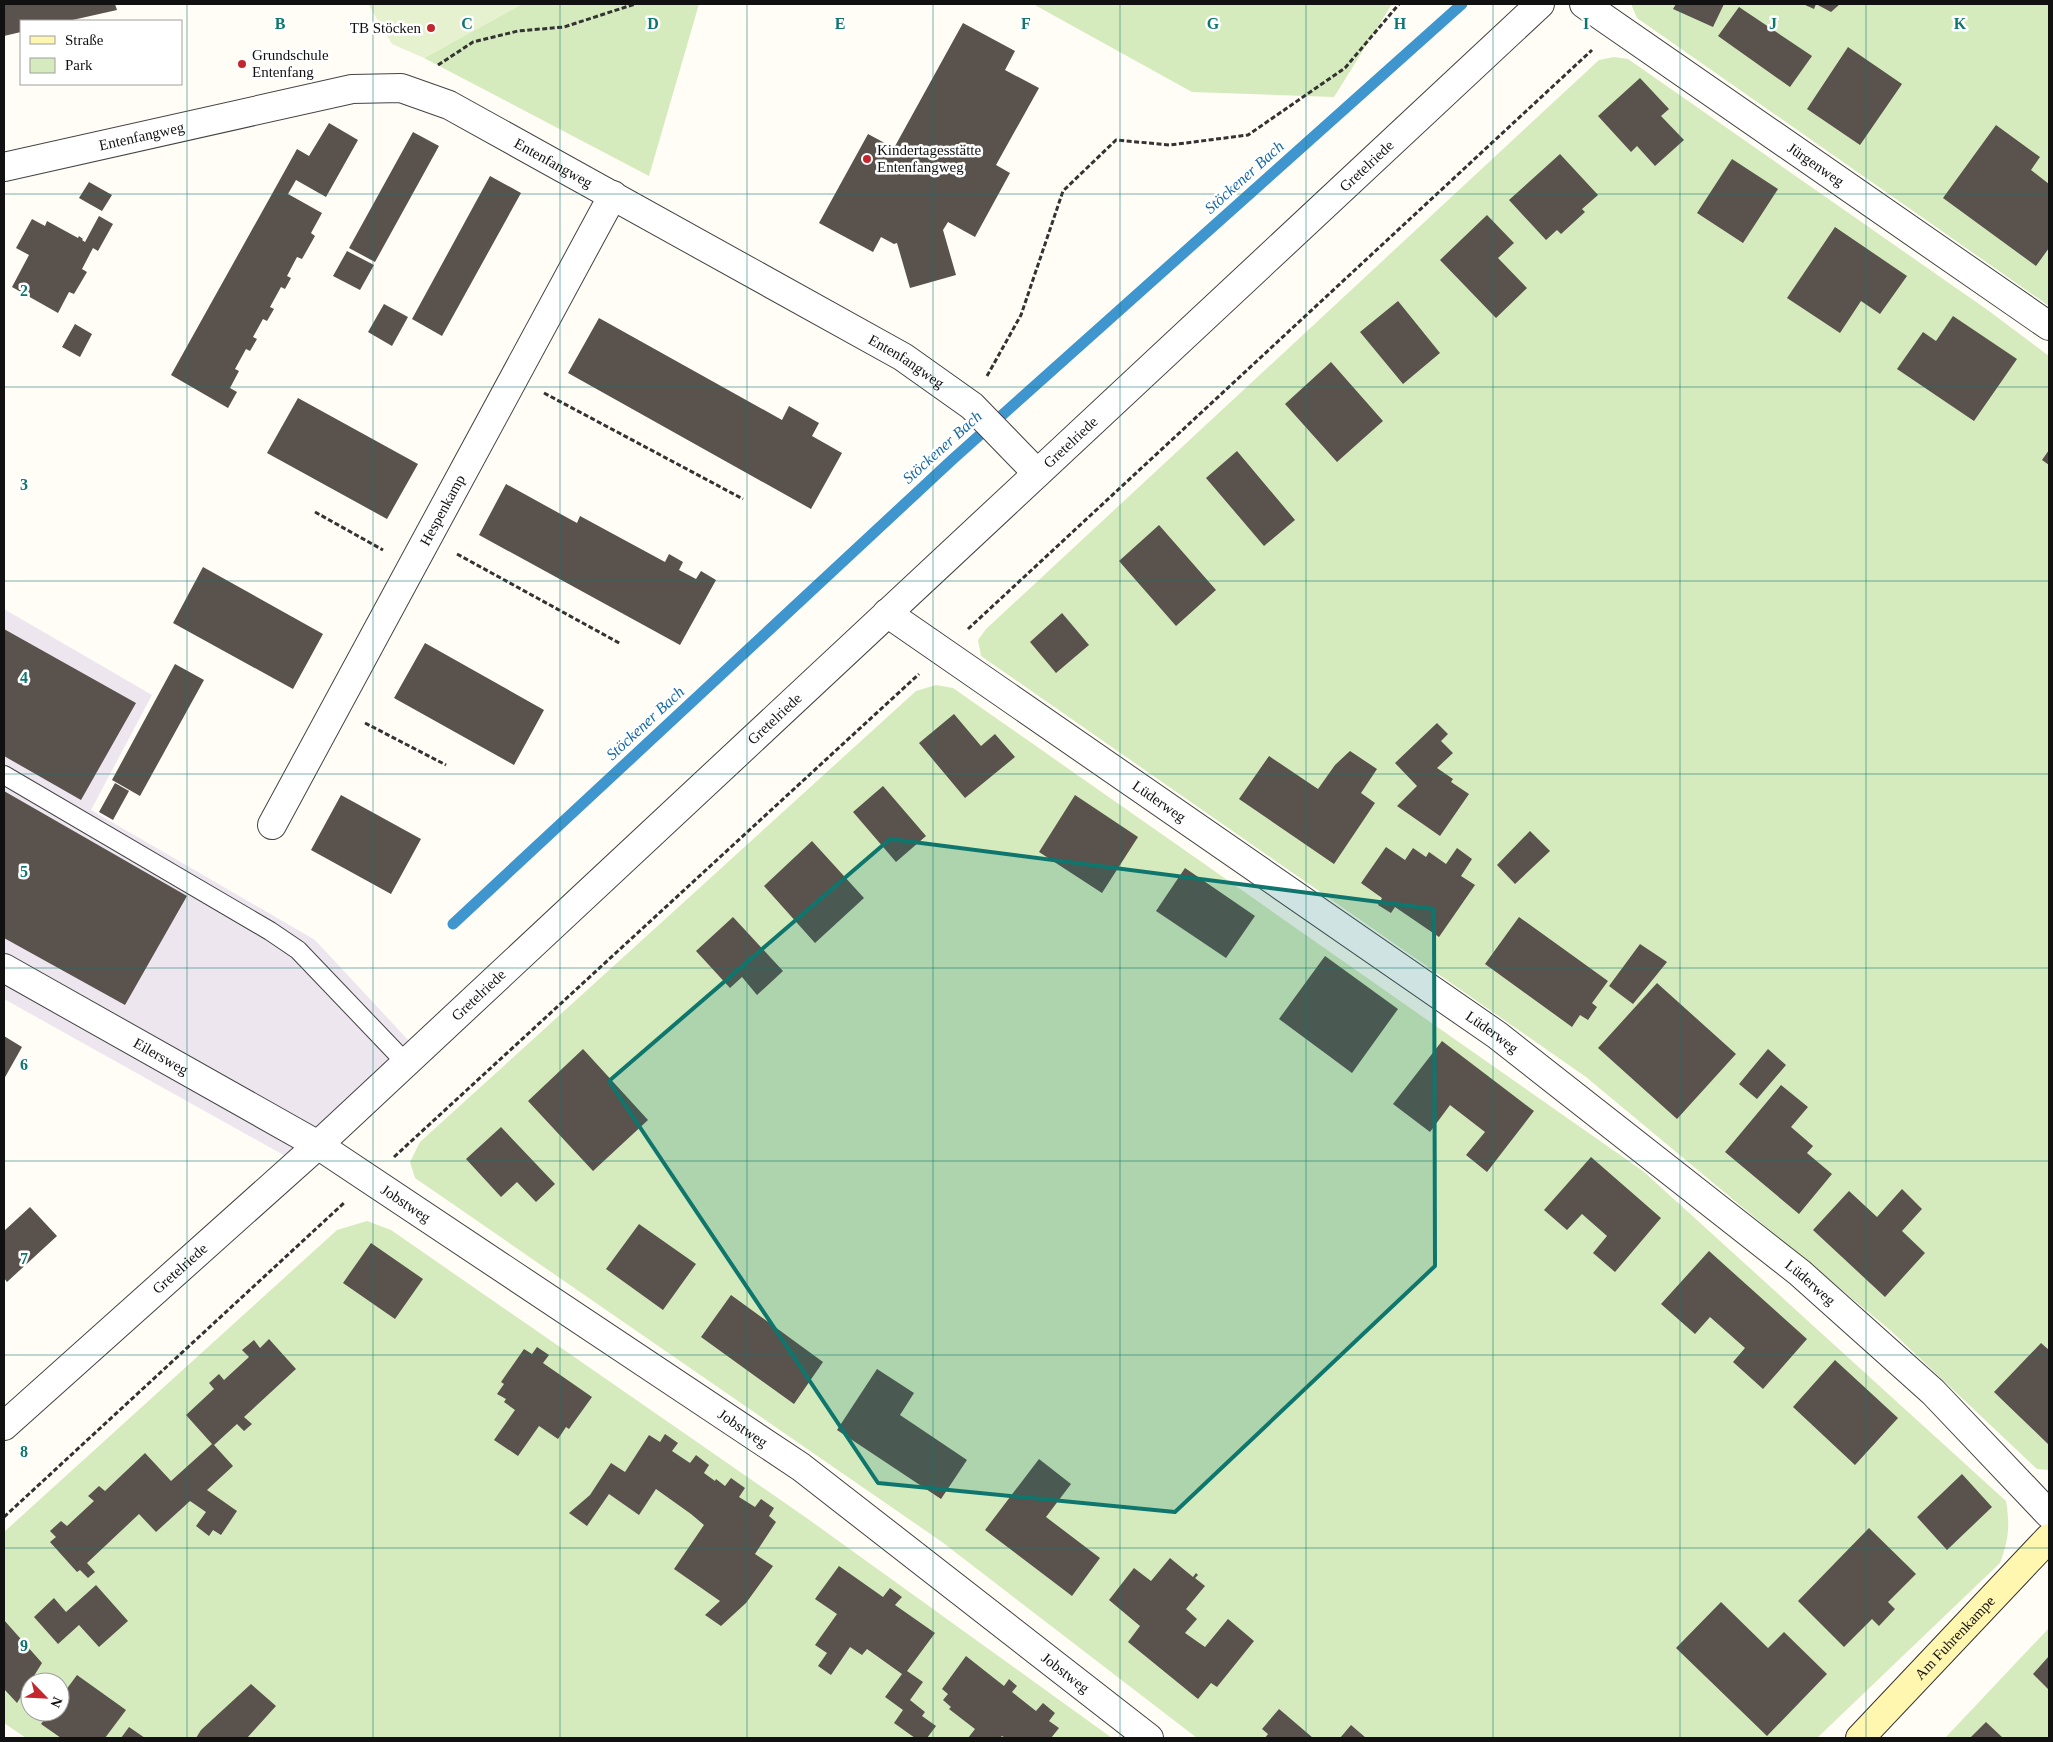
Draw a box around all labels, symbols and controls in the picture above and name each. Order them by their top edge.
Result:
text: B [275,15,286,32]
text: C [461,15,473,32]
text: D [647,15,659,32]
text: E [835,15,845,32]
text: F [1021,15,1031,32]
text: G [1207,15,1220,32]
text: H [1394,15,1407,32]
text: I [1583,15,1589,32]
text: J [1769,15,1777,32]
text: K [1954,15,1967,32]
legend [20,20,182,85]
place label: TB Stöcken [350,20,421,36]
marker: TB Stöcken [425,22,437,34]
text: Straße [65,32,104,48]
place label: Grundschule Entenfang [252,47,329,80]
text: Park [65,57,93,73]
marker: Grundschule Entenfang [236,58,248,70]
street label: Entenfangweg [98,119,186,153]
street label: Entenfangweg [512,135,596,191]
water label: Stöckener Bach [1201,137,1287,217]
street label: Gretelriede [1336,137,1397,195]
street label: Jürgenweg [1785,140,1847,190]
place label: Kindertagesstätte Entenfangweg [877,142,981,175]
marker: Kindertagesstätte Entenfangweg [861,153,873,165]
text: 2 [20,282,28,299]
street label: Entenfangweg [866,331,948,392]
water label: Stöckener Bach [899,407,985,487]
street label: Gretelriede [1040,413,1101,471]
street label: Hespenkamp [417,472,468,548]
text: 3 [20,476,28,493]
text: 4 [20,669,28,686]
water label: Stöckener Bach [603,683,687,763]
street label: Gretelriede [744,690,805,748]
street label: Lüderweg [1130,777,1189,825]
text: 5 [20,863,28,880]
street label: Gretelriede [448,966,509,1024]
street label: Lüderweg [1463,1008,1522,1057]
street label: Eilersweg [131,1035,191,1078]
text: 6 [20,1056,28,1073]
street label: Jobstweg [378,1181,434,1226]
street label: Gretelriede [149,1240,211,1297]
text: 7 [20,1250,28,1267]
street label: Lüderweg [1782,1257,1839,1309]
street label: Jobstweg [715,1406,771,1451]
text: 8 [20,1443,28,1460]
street label: Am Fuhrenkampe [1912,1592,1998,1683]
text: 9 [20,1637,28,1654]
street label: Jobstweg [1038,1649,1093,1697]
north arrow [20,1672,70,1722]
text: N [48,1694,65,1710]

